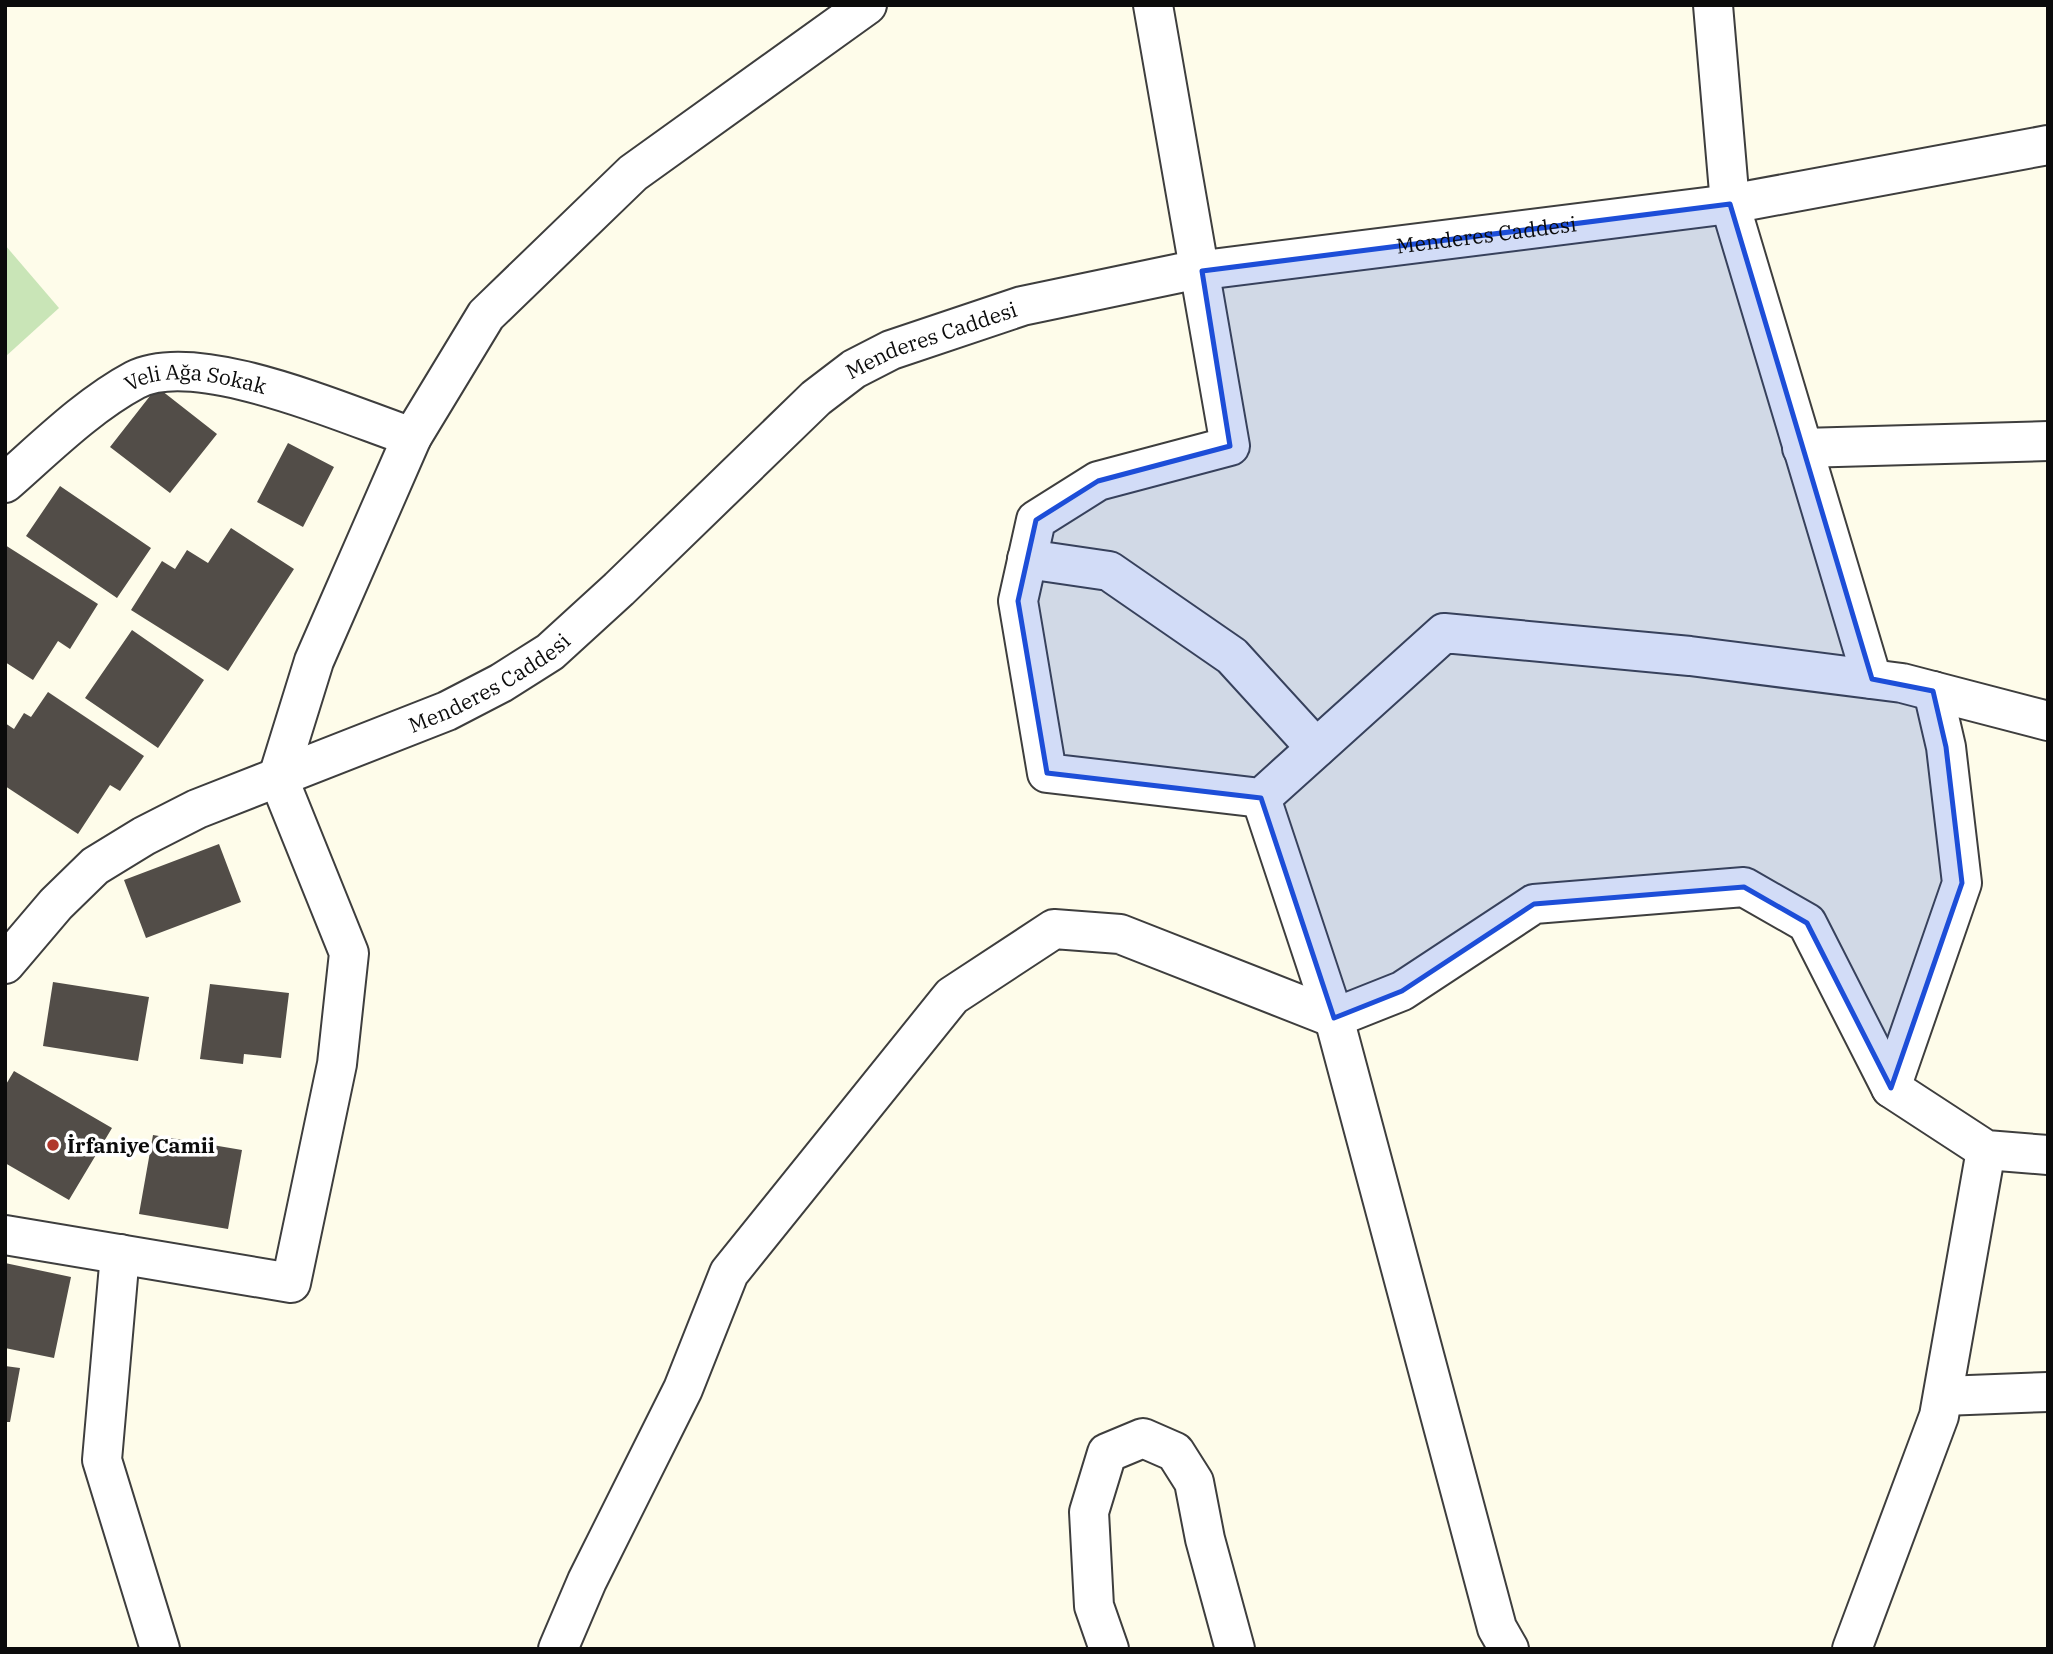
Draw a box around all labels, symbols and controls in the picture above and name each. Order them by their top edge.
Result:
street label: Menderes Caddesi [1395,209,1578,260]
street label: Menderes Caddesi [841,295,1021,385]
street label: Veli Ağa Sokak [119,357,270,400]
street label: Menderes Caddesi [404,627,576,739]
place label: İrfaniye Camii [67,1131,215,1159]
marker: İrfaniye Camii [45,1137,61,1153]

